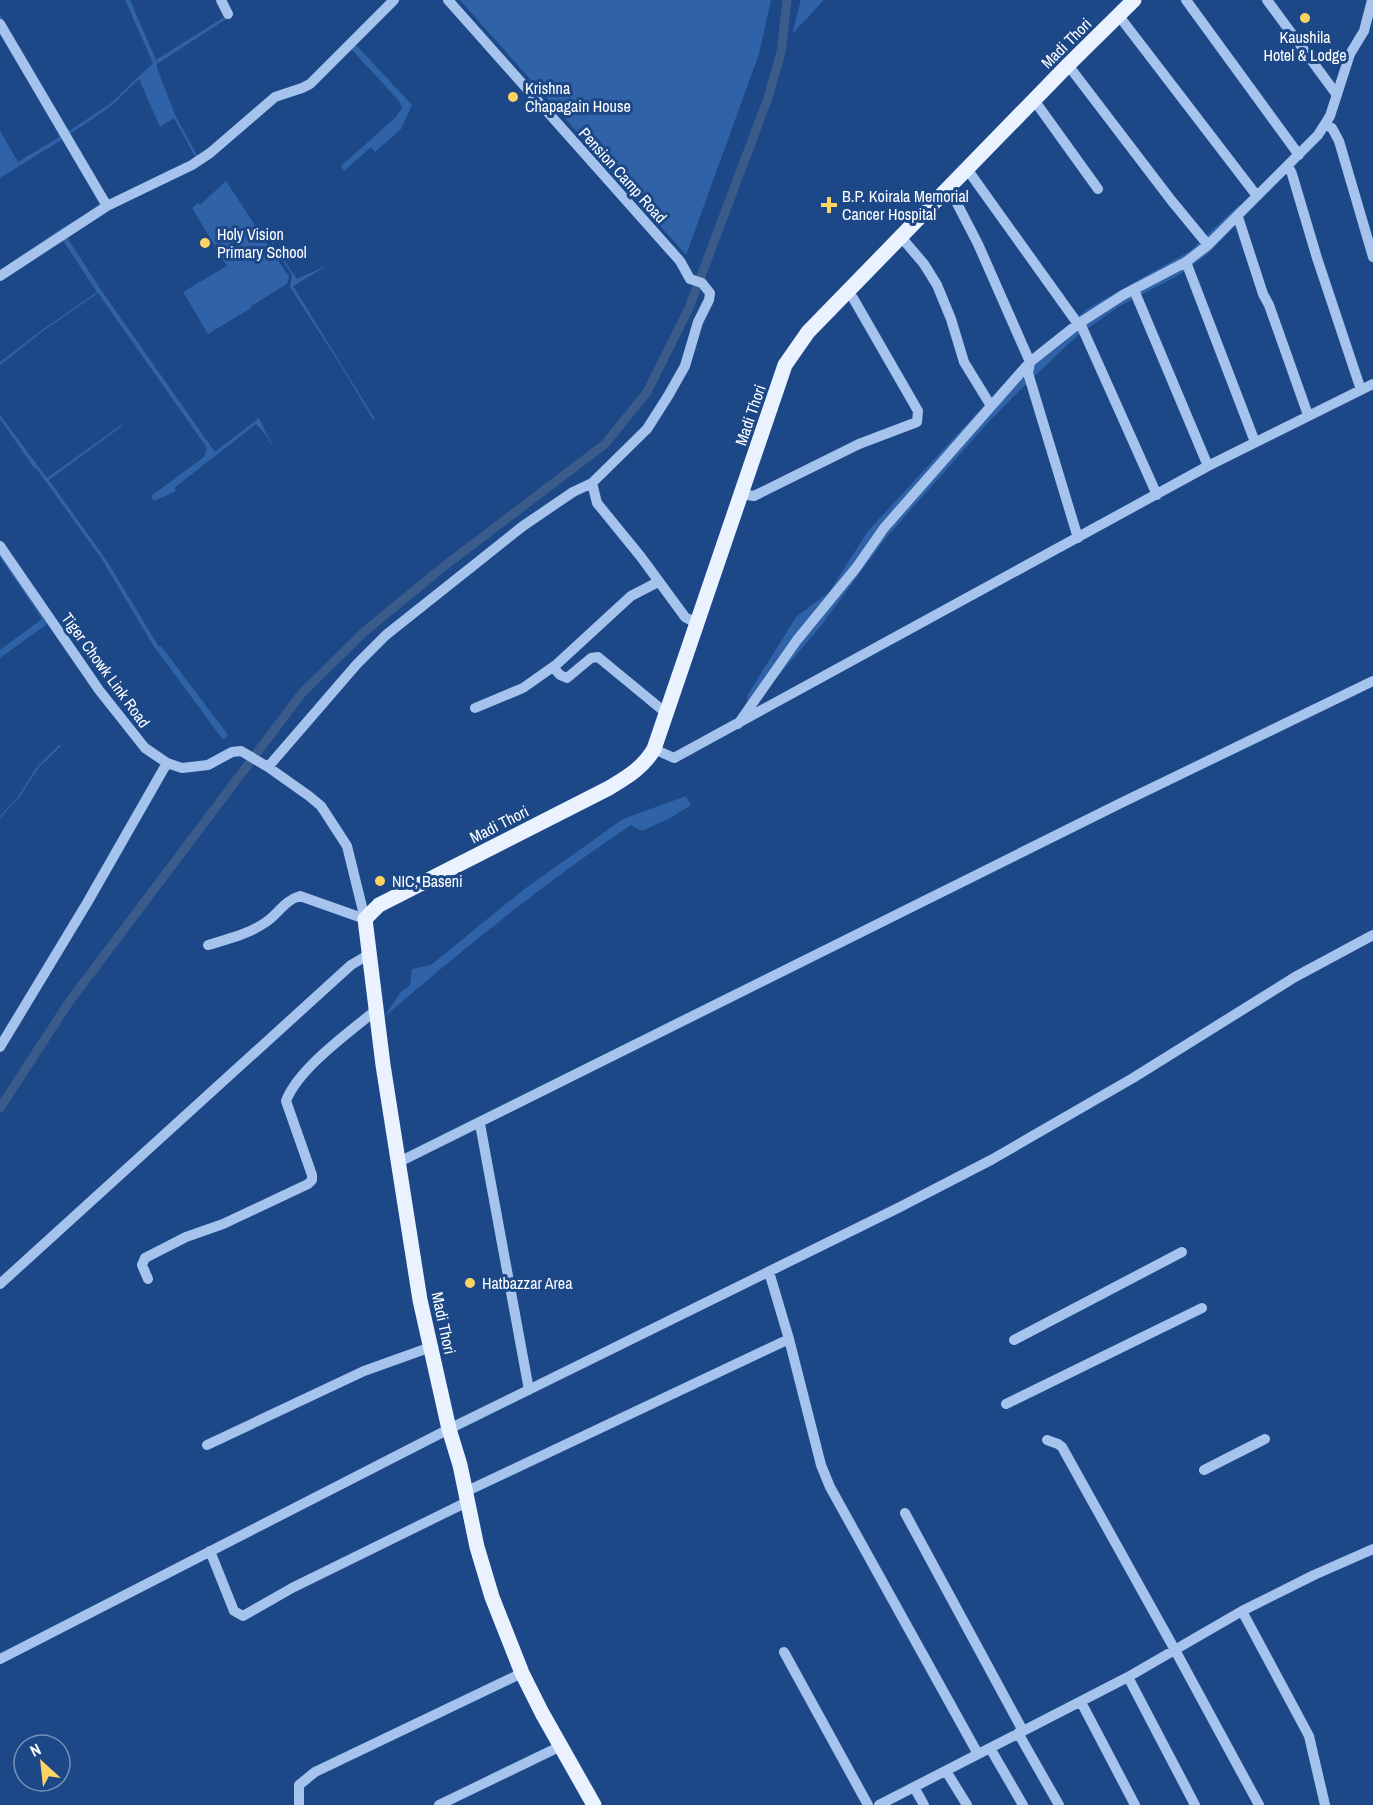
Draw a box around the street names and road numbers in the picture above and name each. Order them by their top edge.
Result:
street label: Madi Thori [1036,13,1096,73]
street label: Pension Camp Road [574,122,672,228]
street label: Madi Thori [729,382,771,448]
street label: Tiger Chowk Link Road [57,608,155,732]
street label: Madi Thori [466,800,532,848]
street label: Madi Thori [427,1290,461,1356]

